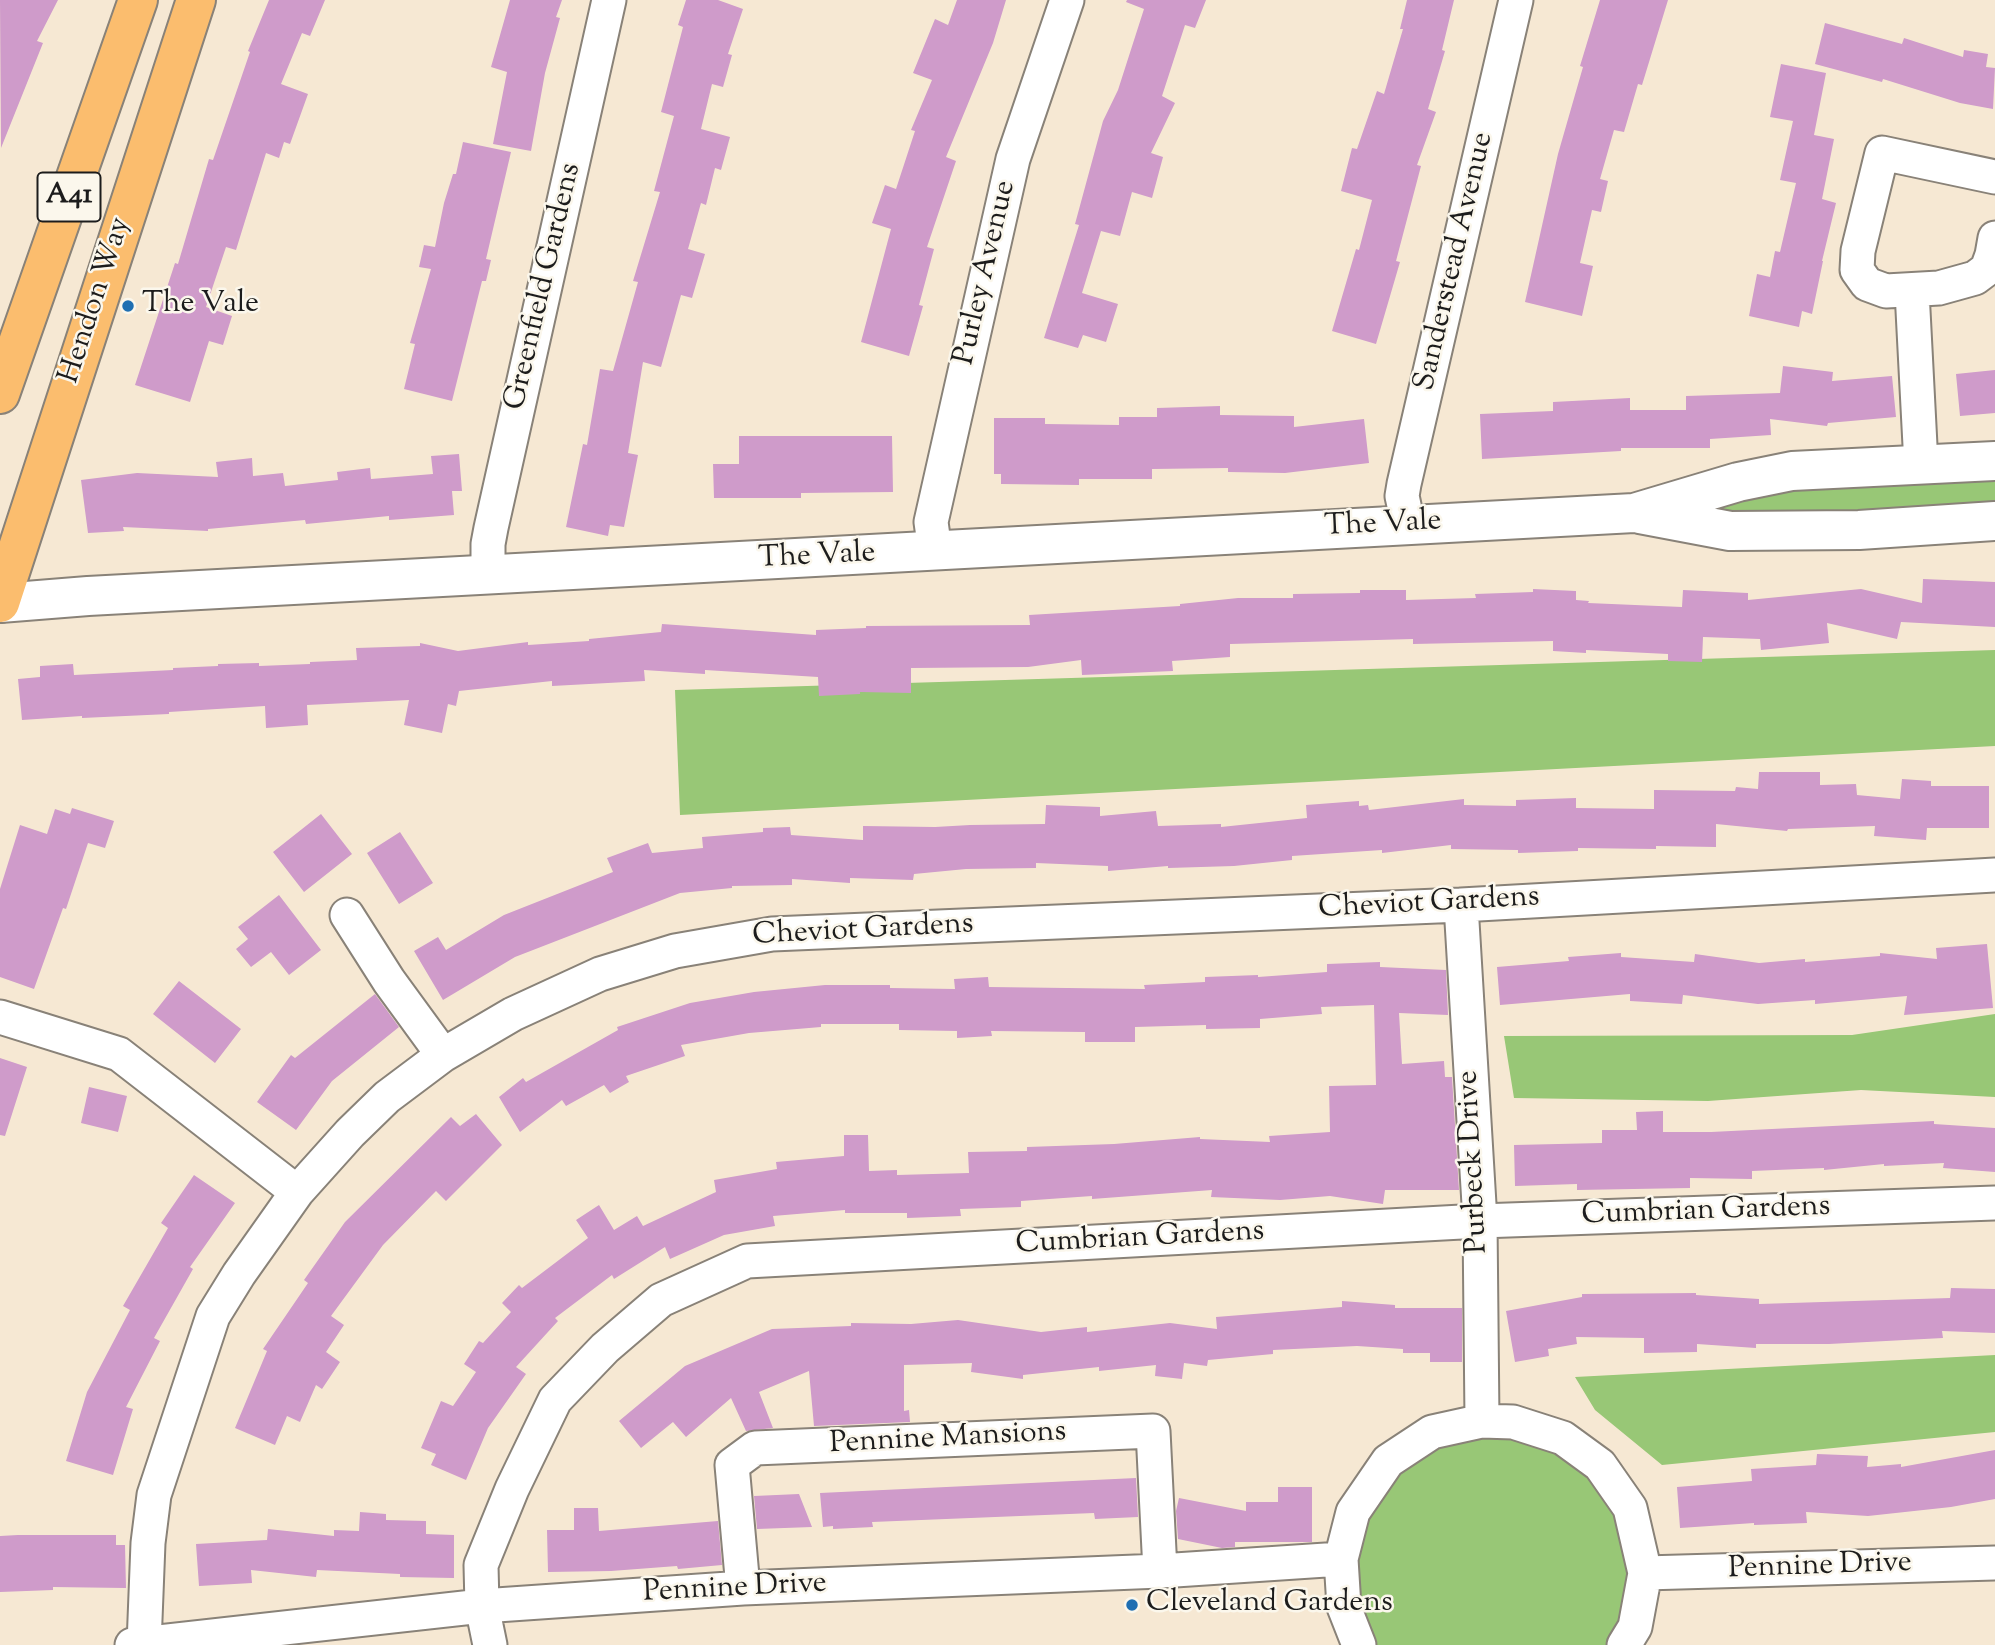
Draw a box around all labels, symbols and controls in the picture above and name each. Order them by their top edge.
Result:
street label: Sanderstead Avenue [1409,129,1503,395]
street label: Greenfield Gardens [499,160,591,414]
road number: A41 [38,172,100,222]
street label: Purley Avenue [948,177,1026,369]
street label: Hendon Way [53,214,141,388]
place label: The Vale [142,288,259,324]
marker: The Vale [120,298,136,314]
street label: The Vale [1324,505,1442,547]
street label: The Vale [758,537,876,579]
street label: Cheviot Gardens [1318,881,1540,929]
street label: Cheviot Gardens [752,908,974,956]
street label: Purbeck Drive [1452,1069,1498,1255]
street label: Cumbrian Gardens [1581,1191,1831,1235]
street label: Cumbrian Gardens [1015,1216,1265,1264]
street label: Pennine Mansions [829,1416,1067,1464]
street label: Pennine Drive [1728,1547,1912,1589]
street label: Pennine Drive [642,1567,828,1613]
place label: Cleveland Gardens [1146,1587,1393,1623]
marker: Cleveland Gardens [1124,1597,1140,1613]

